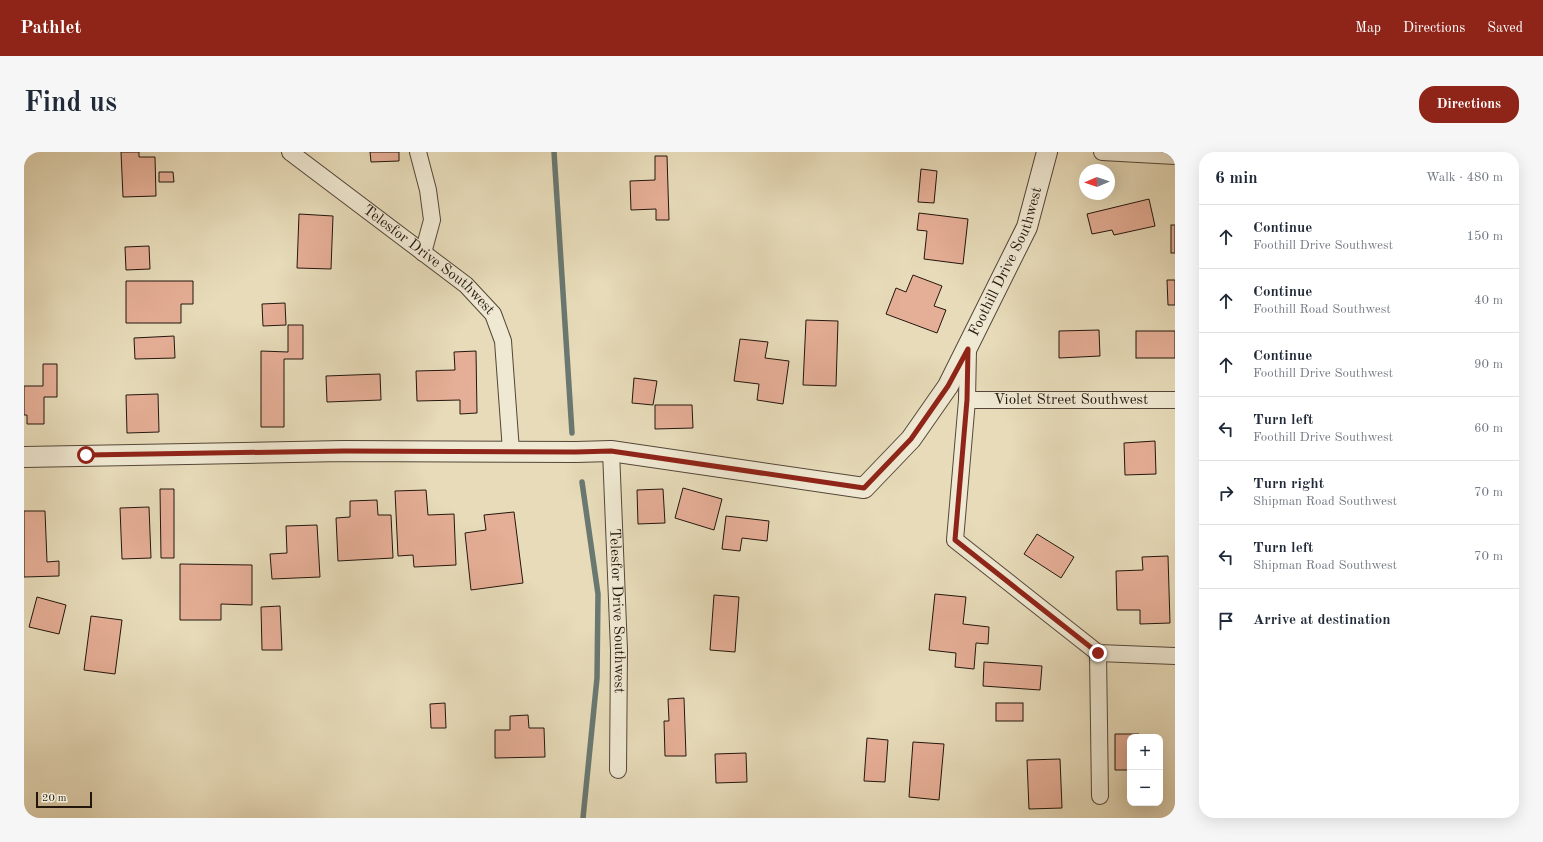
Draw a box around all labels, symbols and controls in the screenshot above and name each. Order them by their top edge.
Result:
text: Pathlet [20,19,81,38]
text: Map [1355,21,1381,35]
text: Directions [1403,21,1465,35]
text: Saved [1487,21,1523,35]
button: Directions [1419,86,1519,123]
text: Find us [24,90,117,118]
north arrow [1079,164,1115,200]
text: 6 min [1215,170,1258,187]
text: Walk · 480 m [1426,171,1503,184]
street label: Foothill Drive Southwest [967,185,1045,339]
street label: Telesfor Drive Southwest [360,202,497,318]
text: Continue [1253,221,1312,236]
icon: ahead [1215,226,1237,248]
text: 150 m [1466,230,1503,243]
text: Foothill Drive Southwest [1253,239,1393,252]
text: Continue [1253,285,1312,300]
icon: ahead [1215,290,1237,312]
text: 40 m [1474,294,1503,307]
text: Foothill Road Southwest [1253,303,1391,316]
text: Continue [1253,349,1312,364]
icon: ahead [1215,354,1237,376]
text: 90 m [1474,358,1503,371]
text: Foothill Drive Southwest [1253,367,1393,380]
street label: Violet Street Southwest [994,393,1148,408]
text: Turn left [1253,413,1313,428]
icon: left [1215,418,1237,440]
text: 60 m [1474,422,1503,435]
text: Foothill Drive Southwest [1253,431,1393,444]
route start [77,446,95,464]
text: Turn right [1253,477,1324,492]
icon: right [1215,482,1237,504]
text: 70 m [1474,486,1503,499]
text: Shipman Road Southwest [1253,495,1397,508]
street label: Telesfor Drive Southwest [607,528,627,693]
text: Turn left [1253,541,1313,556]
icon: left [1215,546,1237,568]
text: 70 m [1474,550,1503,563]
text: Shipman Road Southwest [1253,559,1397,572]
icon: arrive [1215,610,1237,632]
text: Arrive at destination [1253,613,1391,628]
route end [1089,644,1107,662]
map controls [1127,734,1163,806]
button: + [1127,734,1163,770]
button: − [1127,770,1163,806]
scale bar [36,790,92,809]
text: 20 m [42,793,67,804]

